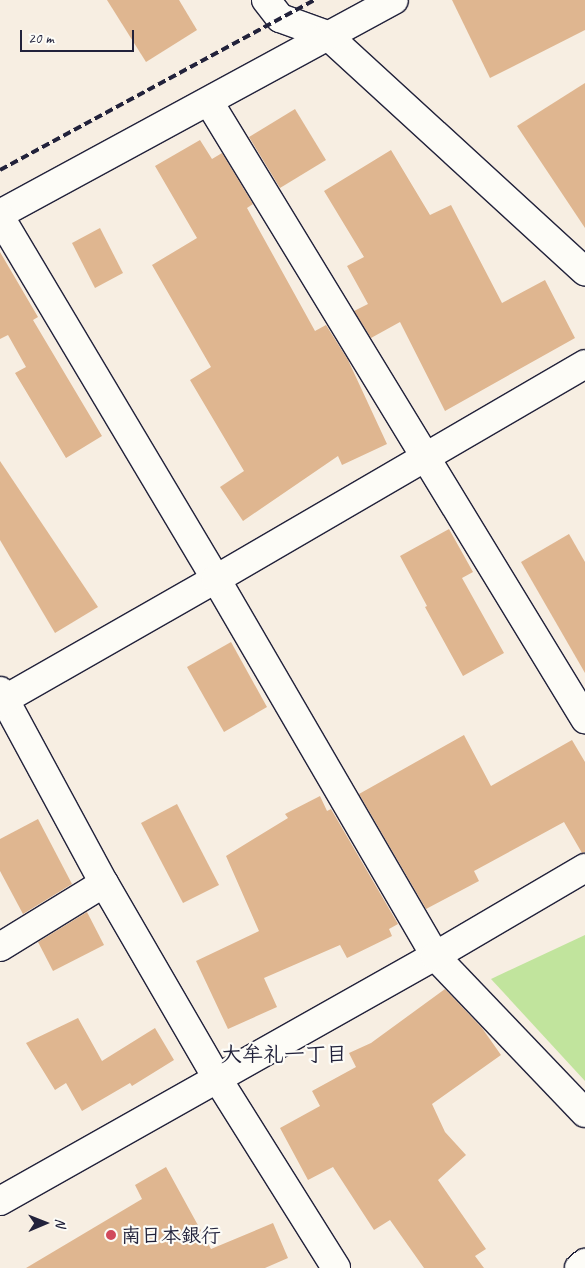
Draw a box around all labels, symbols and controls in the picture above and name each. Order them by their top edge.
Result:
scale bar [22,20,136,52]
text: 20 m [28,29,54,48]
district label: 大牟礼一丁目 [221,1041,347,1067]
north arrow [20,1198,70,1248]
text: N [52,1218,69,1227]
place label: 南日本銀行 [121,1223,221,1247]
marker: 南日本銀行 [105,1229,117,1241]

